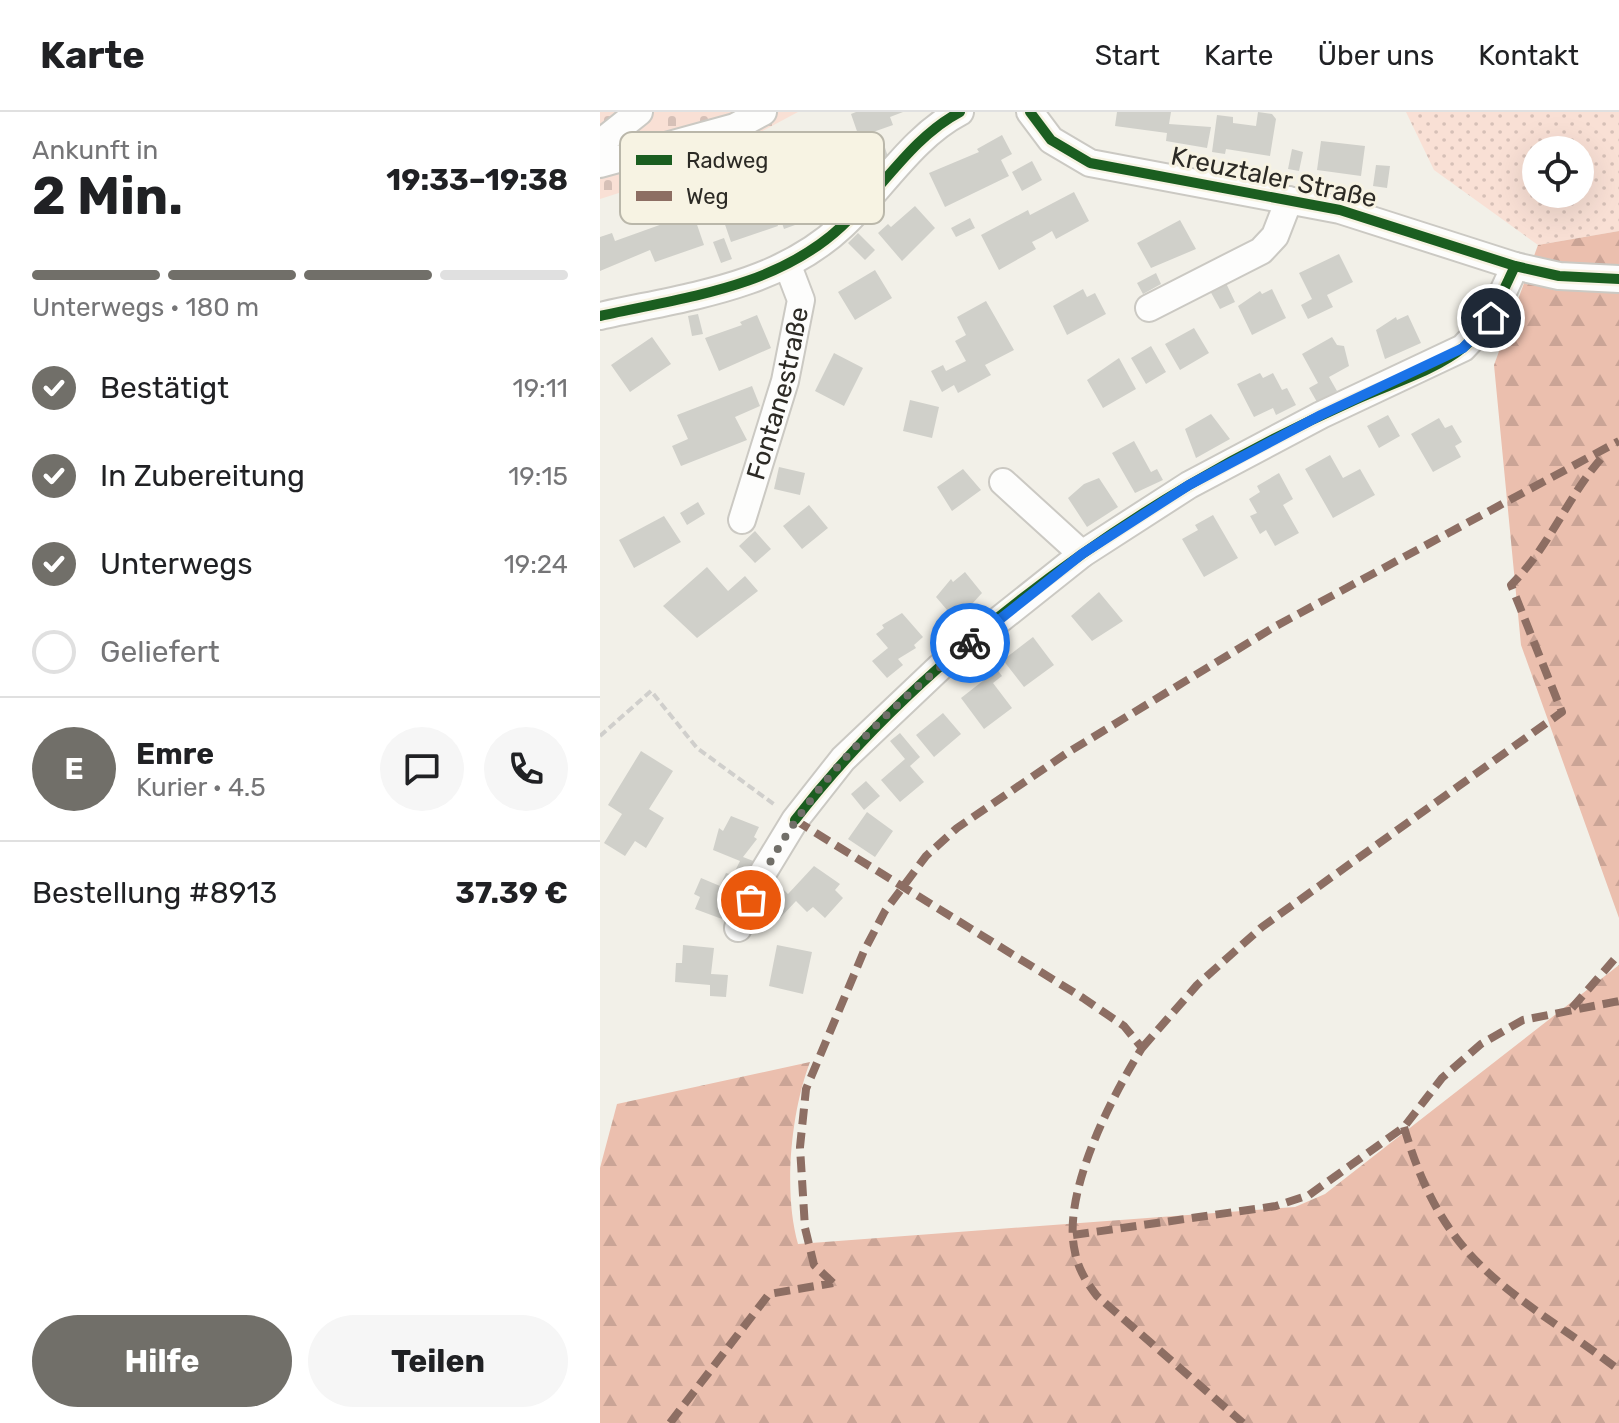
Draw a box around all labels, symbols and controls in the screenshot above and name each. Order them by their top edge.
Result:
text: Karte [40,32,145,78]
text: Start [1095,39,1160,72]
text: Karte [1204,39,1273,72]
text: Über uns [1317,39,1434,72]
text: Kontakt [1478,39,1579,72]
legend [620,132,884,224]
text: Ankunft in [32,135,158,166]
map controls [1522,136,1594,208]
button: locate [1522,136,1594,208]
street label: Kreuztaler Straße [1168,140,1380,214]
text: Radweg [686,147,768,174]
text: 19:33–19:38 [386,162,568,198]
text: 2 Min. [32,165,183,227]
text: Weg [686,183,729,210]
pin [1457,284,1525,352]
text: Unterwegs · 180 m [32,292,259,323]
icon: home [1469,296,1513,340]
street label: Fontanestraße [740,304,815,483]
icon: check [32,366,76,410]
text: Bestätigt [100,370,229,406]
text: 19:11 [513,373,568,404]
icon: check [32,454,76,498]
text: In Zubereitung [100,458,305,494]
text: 19:15 [508,461,568,492]
icon: check [32,542,76,586]
text: Unterwegs [100,546,253,582]
text: 19:24 [504,549,568,580]
courier [930,603,1010,683]
icon: bike [948,621,992,665]
text: Geliefert [100,634,220,670]
button: chat [380,727,464,811]
button: phone [484,727,568,811]
text: Emre [136,736,214,772]
text: E [64,751,84,787]
text: Kurier · 4.5 [136,772,266,803]
pin [717,866,785,934]
text: Bestellung #8913 [32,875,277,911]
text: 37.39 € [455,875,568,911]
icon: bag [729,878,773,922]
button: Hilfe [32,1315,292,1407]
button: Teilen [308,1315,568,1407]

